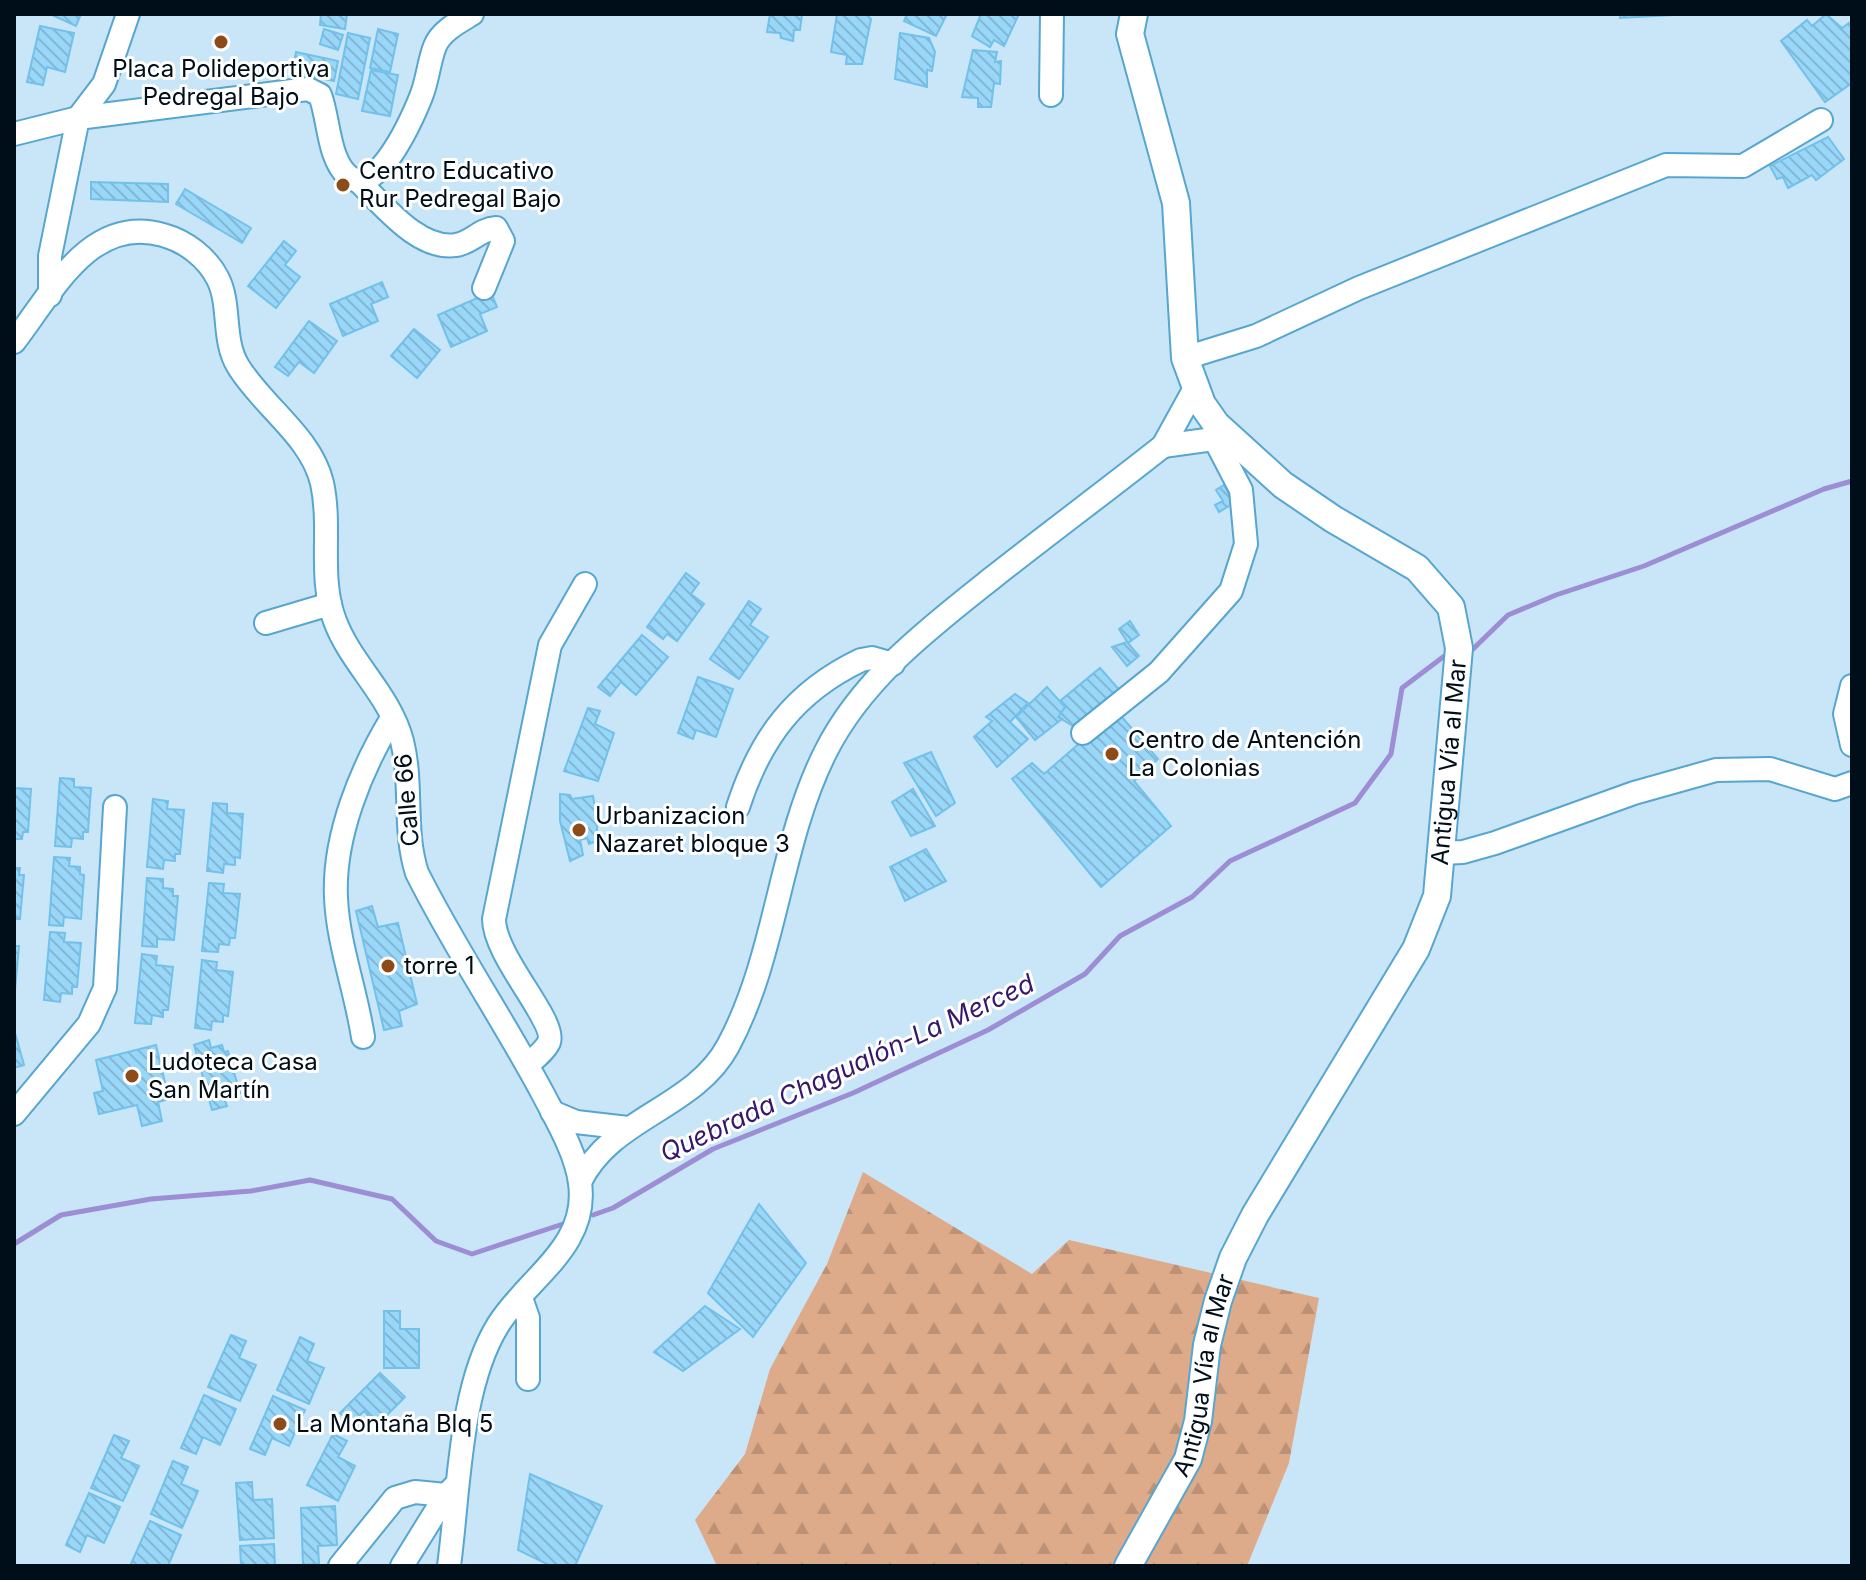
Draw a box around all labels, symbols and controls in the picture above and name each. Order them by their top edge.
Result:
marker: Placa Polideportiva Pedregal Bajo [212,33,230,51]
place label: Placa Polideportiva Pedregal Bajo [112,54,330,111]
place label: Centro Educativo Rur Pedregal Bajo [359,156,561,213]
marker: Centro Educativo Rur Pedregal Bajo [334,176,352,194]
street label: Antigua Vía al Mar [1425,658,1472,866]
place label: Centro de Antención La Colonias [1128,725,1361,782]
marker: Centro de Antención La Colonias [1103,745,1121,763]
street label: Calle 66 [388,752,425,848]
place label: Urbanizacion Nazaret bloque 3 [595,801,790,858]
marker: Urbanizacion Nazaret bloque 3 [570,821,588,839]
place label: torre 1 [404,951,475,980]
marker: torre 1 [379,957,397,975]
water label: Quebrada Chagualón-La Merced [655,967,1039,1168]
place label: Ludoteca Casa San Martín [148,1047,318,1104]
marker: Ludoteca Casa San Martín [123,1067,141,1085]
street label: Antigua Vía al Mar [1166,1270,1240,1481]
place label: La Montaña Blq 5 [296,1409,493,1438]
marker: La Montaña Blq 5 [271,1415,289,1433]

